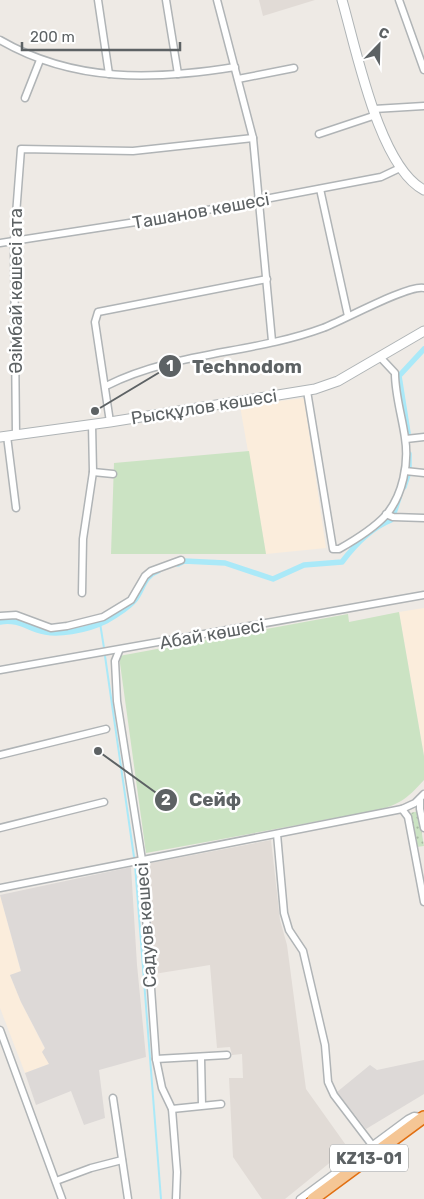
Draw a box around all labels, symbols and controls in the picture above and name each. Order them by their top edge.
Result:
scale bar [22,20,180,52]
north arrow [354,20,404,70]
text: С [376,24,392,43]
text: 200 m [30,28,75,46]
street label: Ташанов көшесі [131,188,271,234]
street label: Әзімбай көшесі ата [5,208,27,374]
callout: Technodom [157,349,312,383]
text: Technodom [192,355,302,378]
text: 1 [166,357,174,375]
street label: Рысқұлов көшесі [129,385,279,429]
street label: Абай көшесі [158,614,266,654]
callout: Сейф [154,783,251,817]
text: Сейф [189,788,241,811]
text: 2 [161,791,171,809]
street label: Садуов көшесі [131,862,161,988]
road number: KZ13-01 [330,1144,408,1172]

